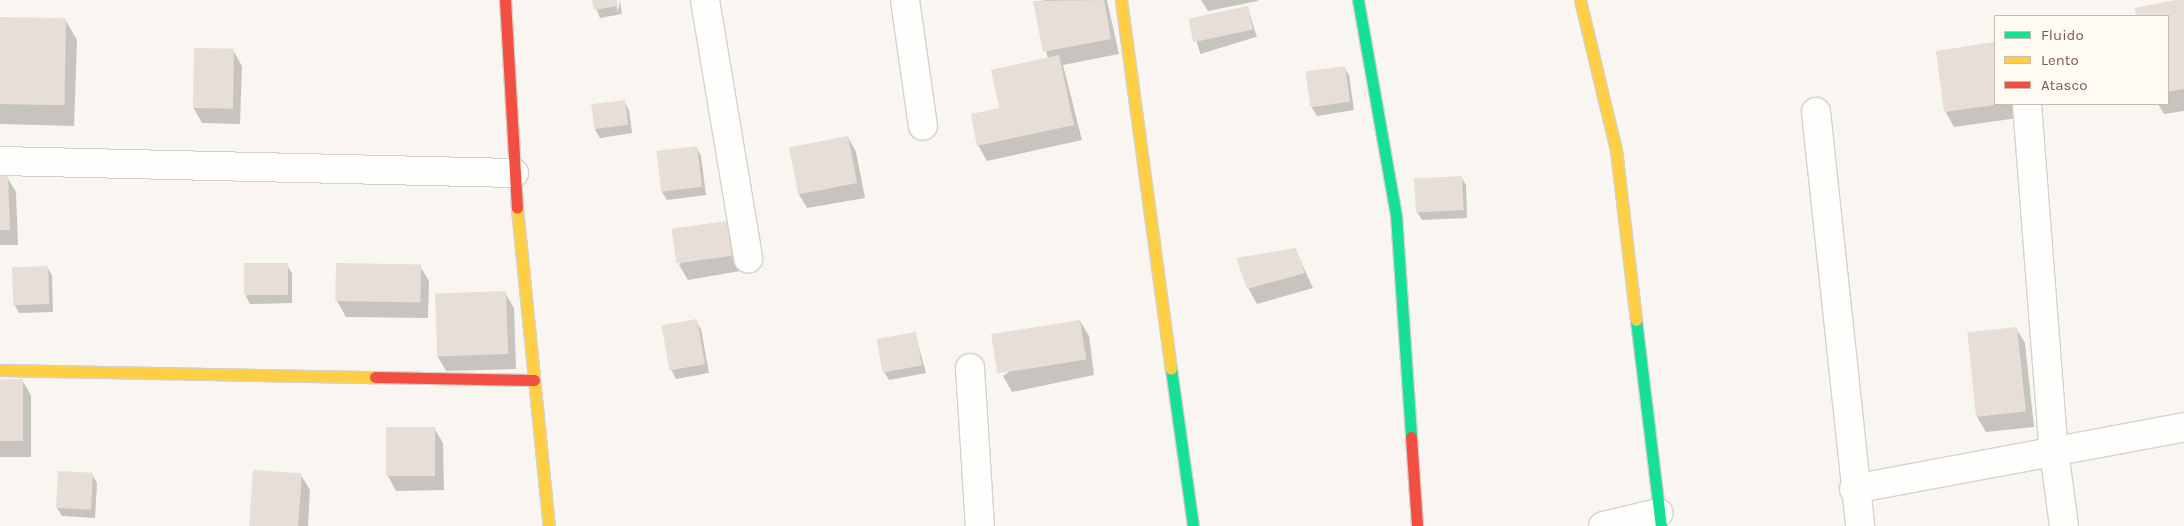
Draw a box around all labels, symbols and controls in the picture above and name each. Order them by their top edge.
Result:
legend [1994,15,2169,105]
text: Fluido [2041,26,2084,44]
text: Lento [2041,51,2079,69]
text: Atasco [2041,76,2087,94]

